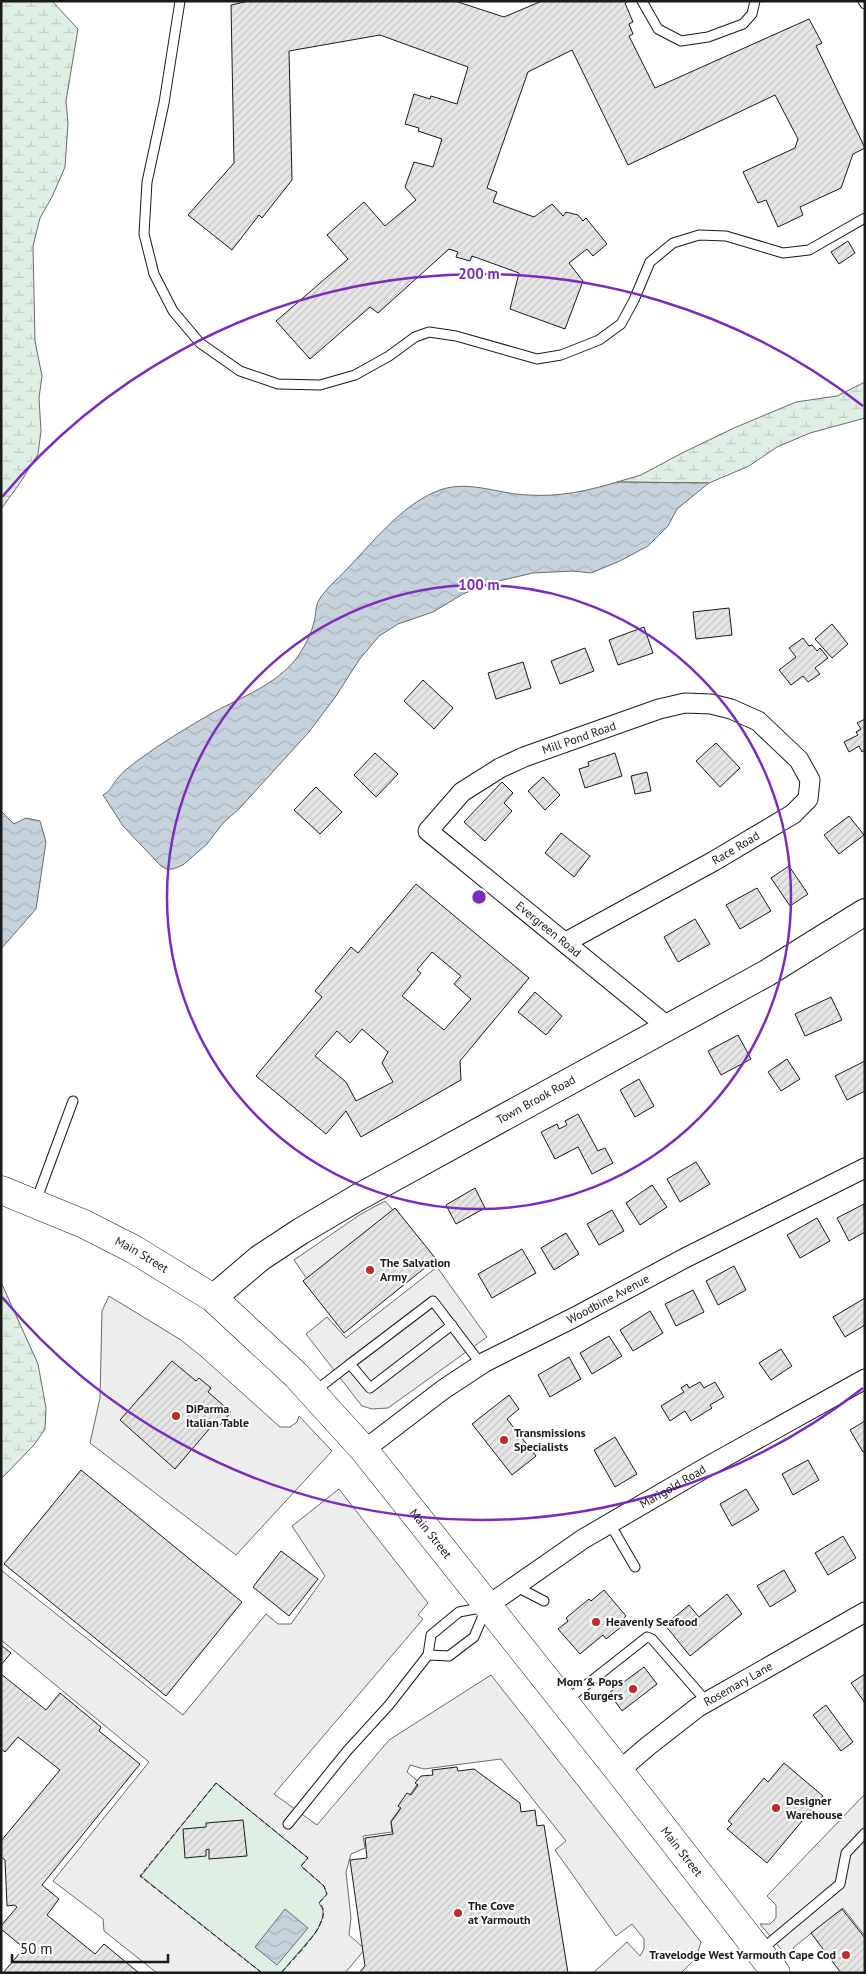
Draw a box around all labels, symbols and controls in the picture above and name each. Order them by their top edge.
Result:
text: 200 m [458,264,500,283]
text: 100 m [458,575,500,594]
street label: Mill Pond Road [540,718,618,757]
street label: Race Road [709,828,762,868]
centre of rings [470,888,488,906]
street label: Evergreen Road [513,898,584,960]
street label: Town Brook Road [494,1072,578,1127]
street label: Main Street [113,1233,171,1276]
place label: The Salvation Army [380,1255,450,1284]
marker: The Salvation Army [364,1264,376,1276]
street label: Woodbine Avenue [564,1271,652,1327]
place label: DiParma Italian Table [186,1401,249,1430]
marker: DiParma Italian Table [170,1410,182,1422]
place label: Transmissions Specialists [514,1425,586,1454]
marker: Transmissions Specialists [498,1434,510,1446]
street label: Marigold Road [637,1461,708,1511]
street label: Main Street [407,1506,455,1561]
place label: Heavenly Seafood [606,1614,698,1629]
marker: Heavenly Seafood [590,1616,602,1628]
street label: Rosemary Lane [701,1658,775,1709]
place label: Mom & Pops Burgers [557,1674,623,1703]
marker: Mom & Pops Burgers [627,1683,639,1695]
place label: Designer Warehouse [786,1793,843,1822]
marker: Designer Warehouse [770,1802,782,1814]
street label: Main Street [658,1823,706,1879]
place label: The Cove at Yarmouth [468,1898,531,1927]
marker: The Cove at Yarmouth [452,1907,464,1919]
scale bar [12,1932,169,1964]
text: 50 m [20,1939,53,1958]
place label: Travelodge West Yarmouth Cape Cod [649,1947,836,1962]
marker: Travelodge West Yarmouth Cape Cod [840,1949,852,1961]

